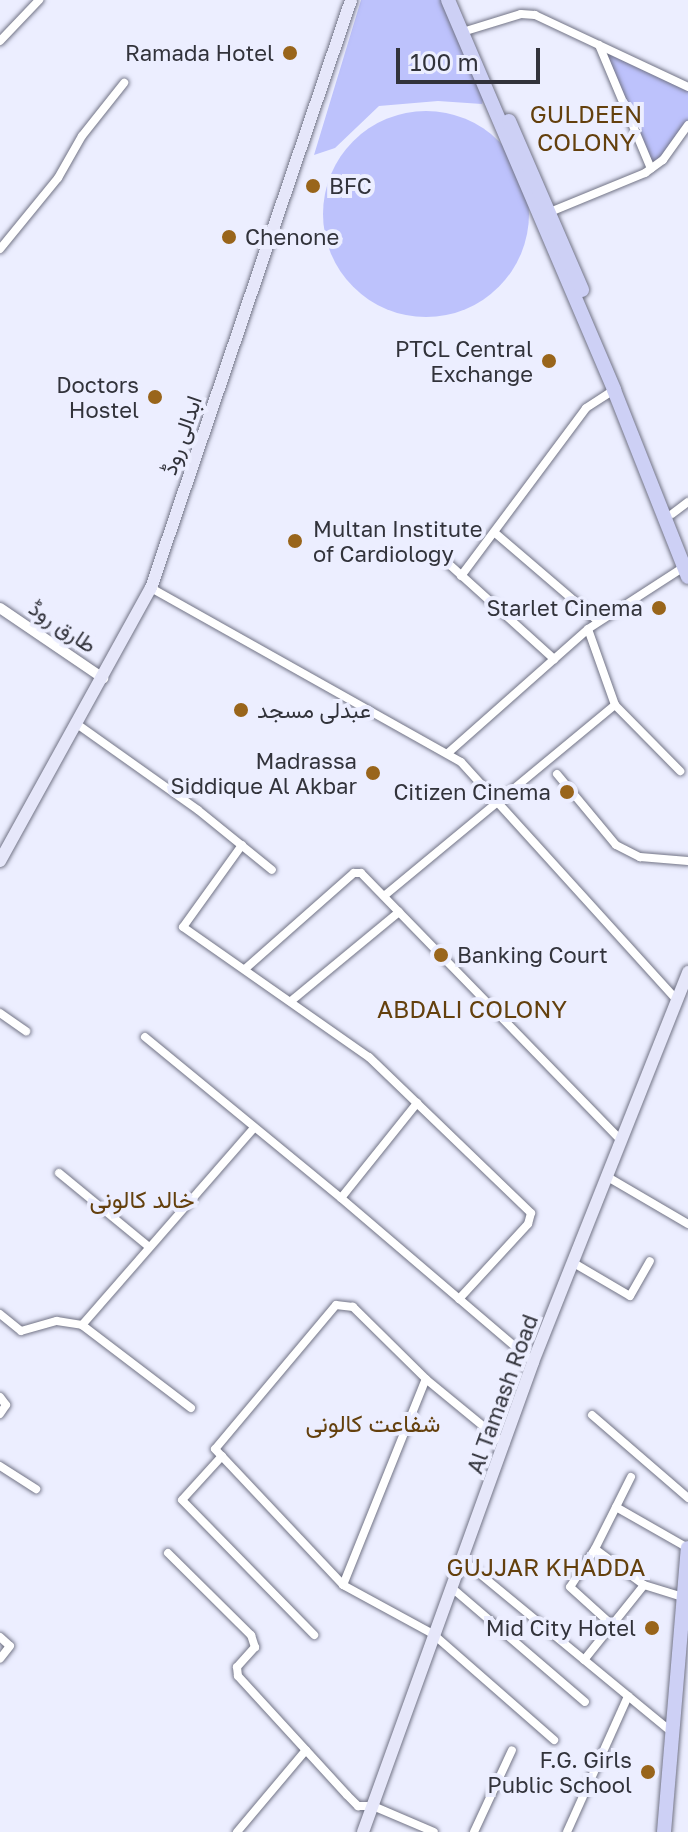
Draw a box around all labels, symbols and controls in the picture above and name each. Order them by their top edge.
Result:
scale bar [400,32,544,82]
place label: Ramada Hotel [125,40,274,66]
marker: Ramada Hotel [281,44,299,62]
text: 100 m [410,47,479,76]
district label: GULDEEN COLONY [523,100,649,156]
place label: BFC [329,173,372,199]
marker: BFC [304,177,322,195]
place label: Chenone [245,224,339,250]
marker: Chenone [220,228,238,246]
place label: PTCL Central Exchange [395,335,533,386]
marker: PTCL Central Exchange [540,352,558,370]
place label: Doctors Hostel [56,371,139,422]
marker: Doctors Hostel [146,388,164,406]
street label: ابدالی روڈ [155,392,207,478]
place label: Multan Institute of Cardiology [313,515,483,566]
marker: Multan Institute of Cardiology [284,530,306,552]
street label: طارق روڈ [24,594,102,658]
place label: Starlet Cinema [487,595,643,621]
marker: Starlet Cinema [650,599,668,617]
place label: عبدلی مسجد [257,697,371,723]
marker: عبدلی مسجد [232,701,250,719]
place label: Madrassa Siddique Al Akbar [170,747,357,798]
marker: Madrassa Siddique Al Akbar [364,764,382,782]
place label: Citizen Cinema [393,779,551,805]
marker: Citizen Cinema [558,783,576,801]
place label: Banking Court [457,942,608,968]
marker: Banking Court [432,946,450,964]
district label: ABDALI COLONY [364,995,580,1023]
district label: خالد کالونی [90,1185,194,1213]
street label: Al Tamash Road [461,1311,543,1477]
district label: شفاعت کالونی [306,1409,440,1437]
district label: GUJJAR KHADDA [434,1553,658,1581]
place label: Mid City Hotel [486,1615,636,1641]
marker: Mid City Hotel [643,1619,661,1637]
place label: F.G. Girls Public School [487,1746,632,1798]
marker: F.G. Girls Public School [639,1763,657,1781]

